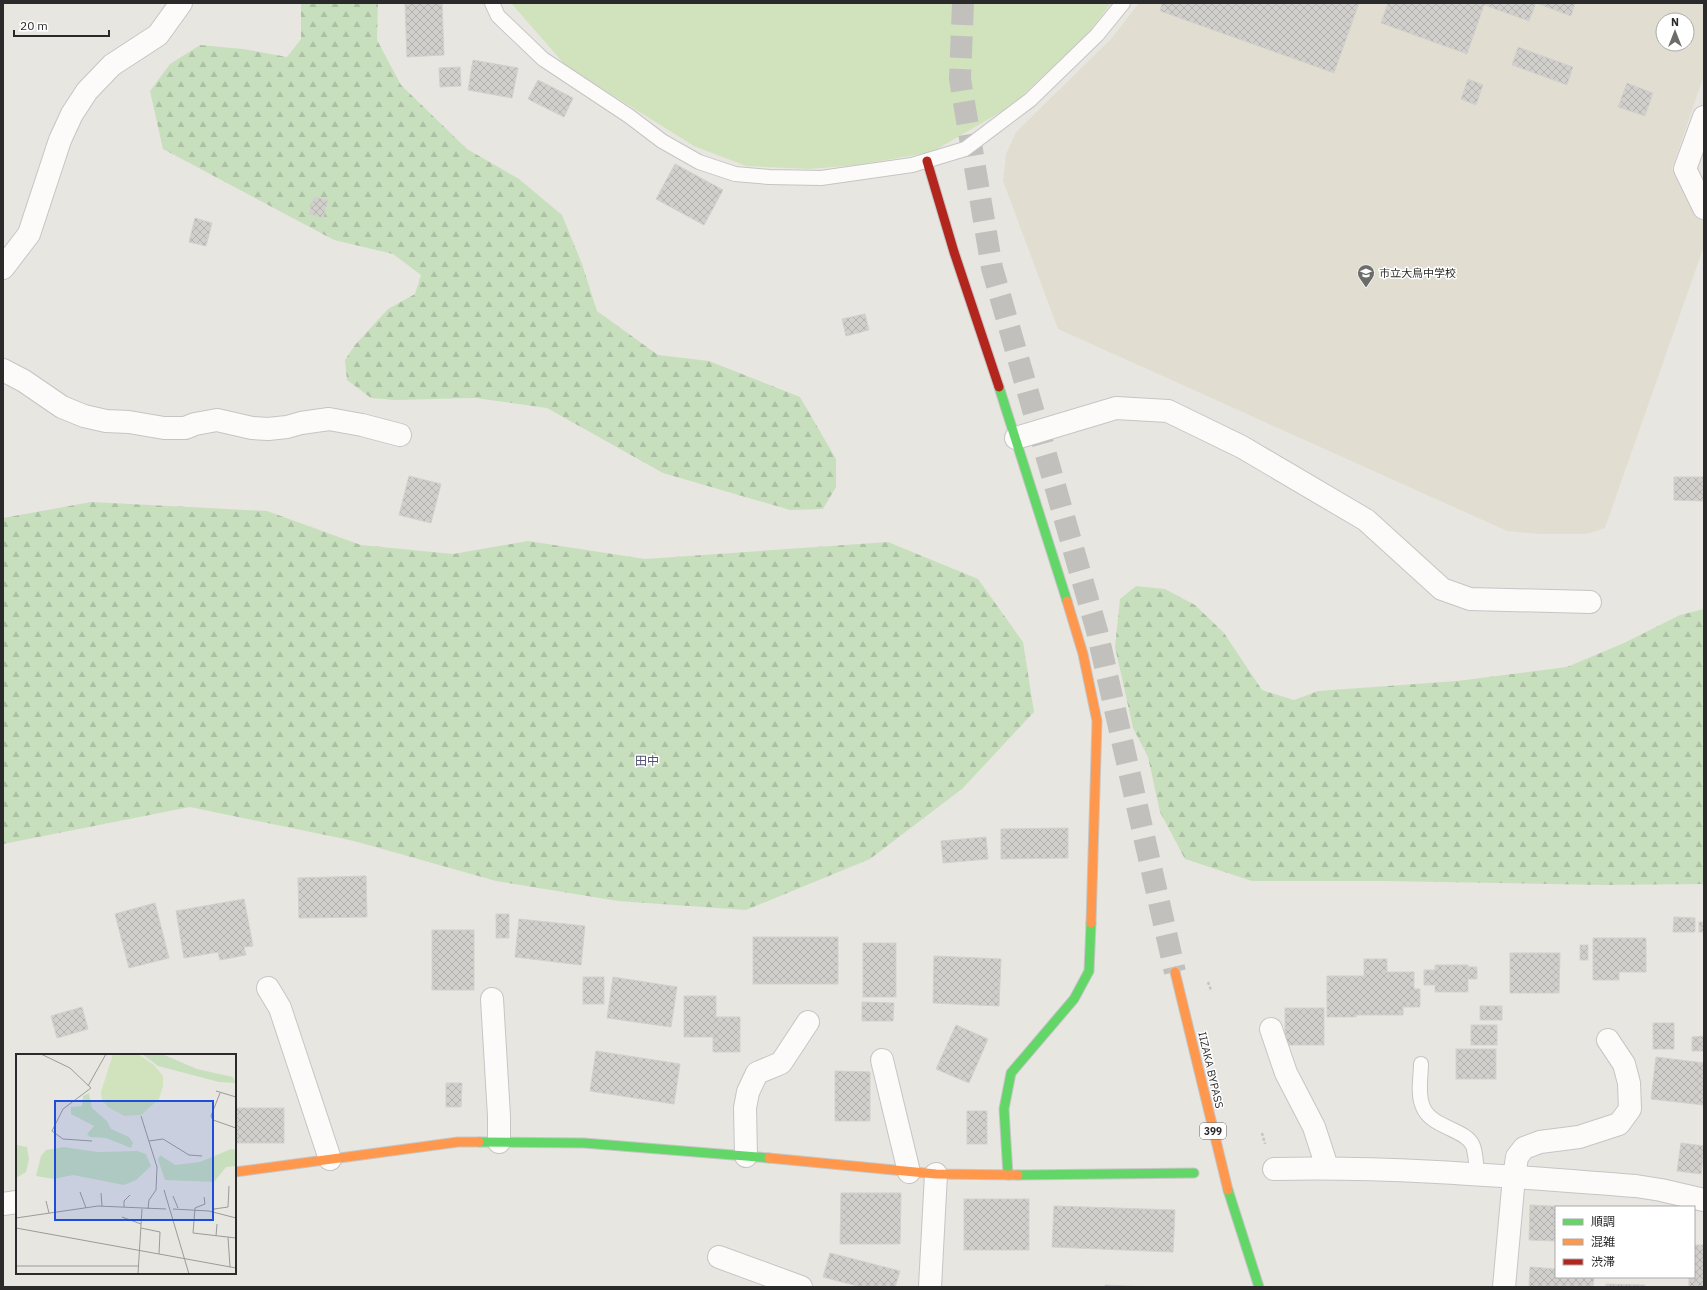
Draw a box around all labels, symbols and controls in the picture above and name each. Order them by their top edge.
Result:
scale bar [14,12,109,38]
north arrow [1655,12,1695,52]
text: N [1671,15,1679,29]
text: 20 m [20,18,48,33]
school or university icon: 市立大鳥中学校 [1356,263,1376,288]
place label: 市立大鳥中学校 [1379,266,1456,280]
district label: 田中 [635,753,659,768]
street label: IIZAKA BYPASS [1195,1030,1227,1110]
inset map [16,1054,236,1274]
road number: 399 [1200,1123,1226,1139]
legend [1555,1206,1695,1278]
text: 順調 [1591,1214,1615,1229]
text: 混雑 [1591,1234,1615,1249]
text: 渋滞 [1591,1254,1615,1269]

